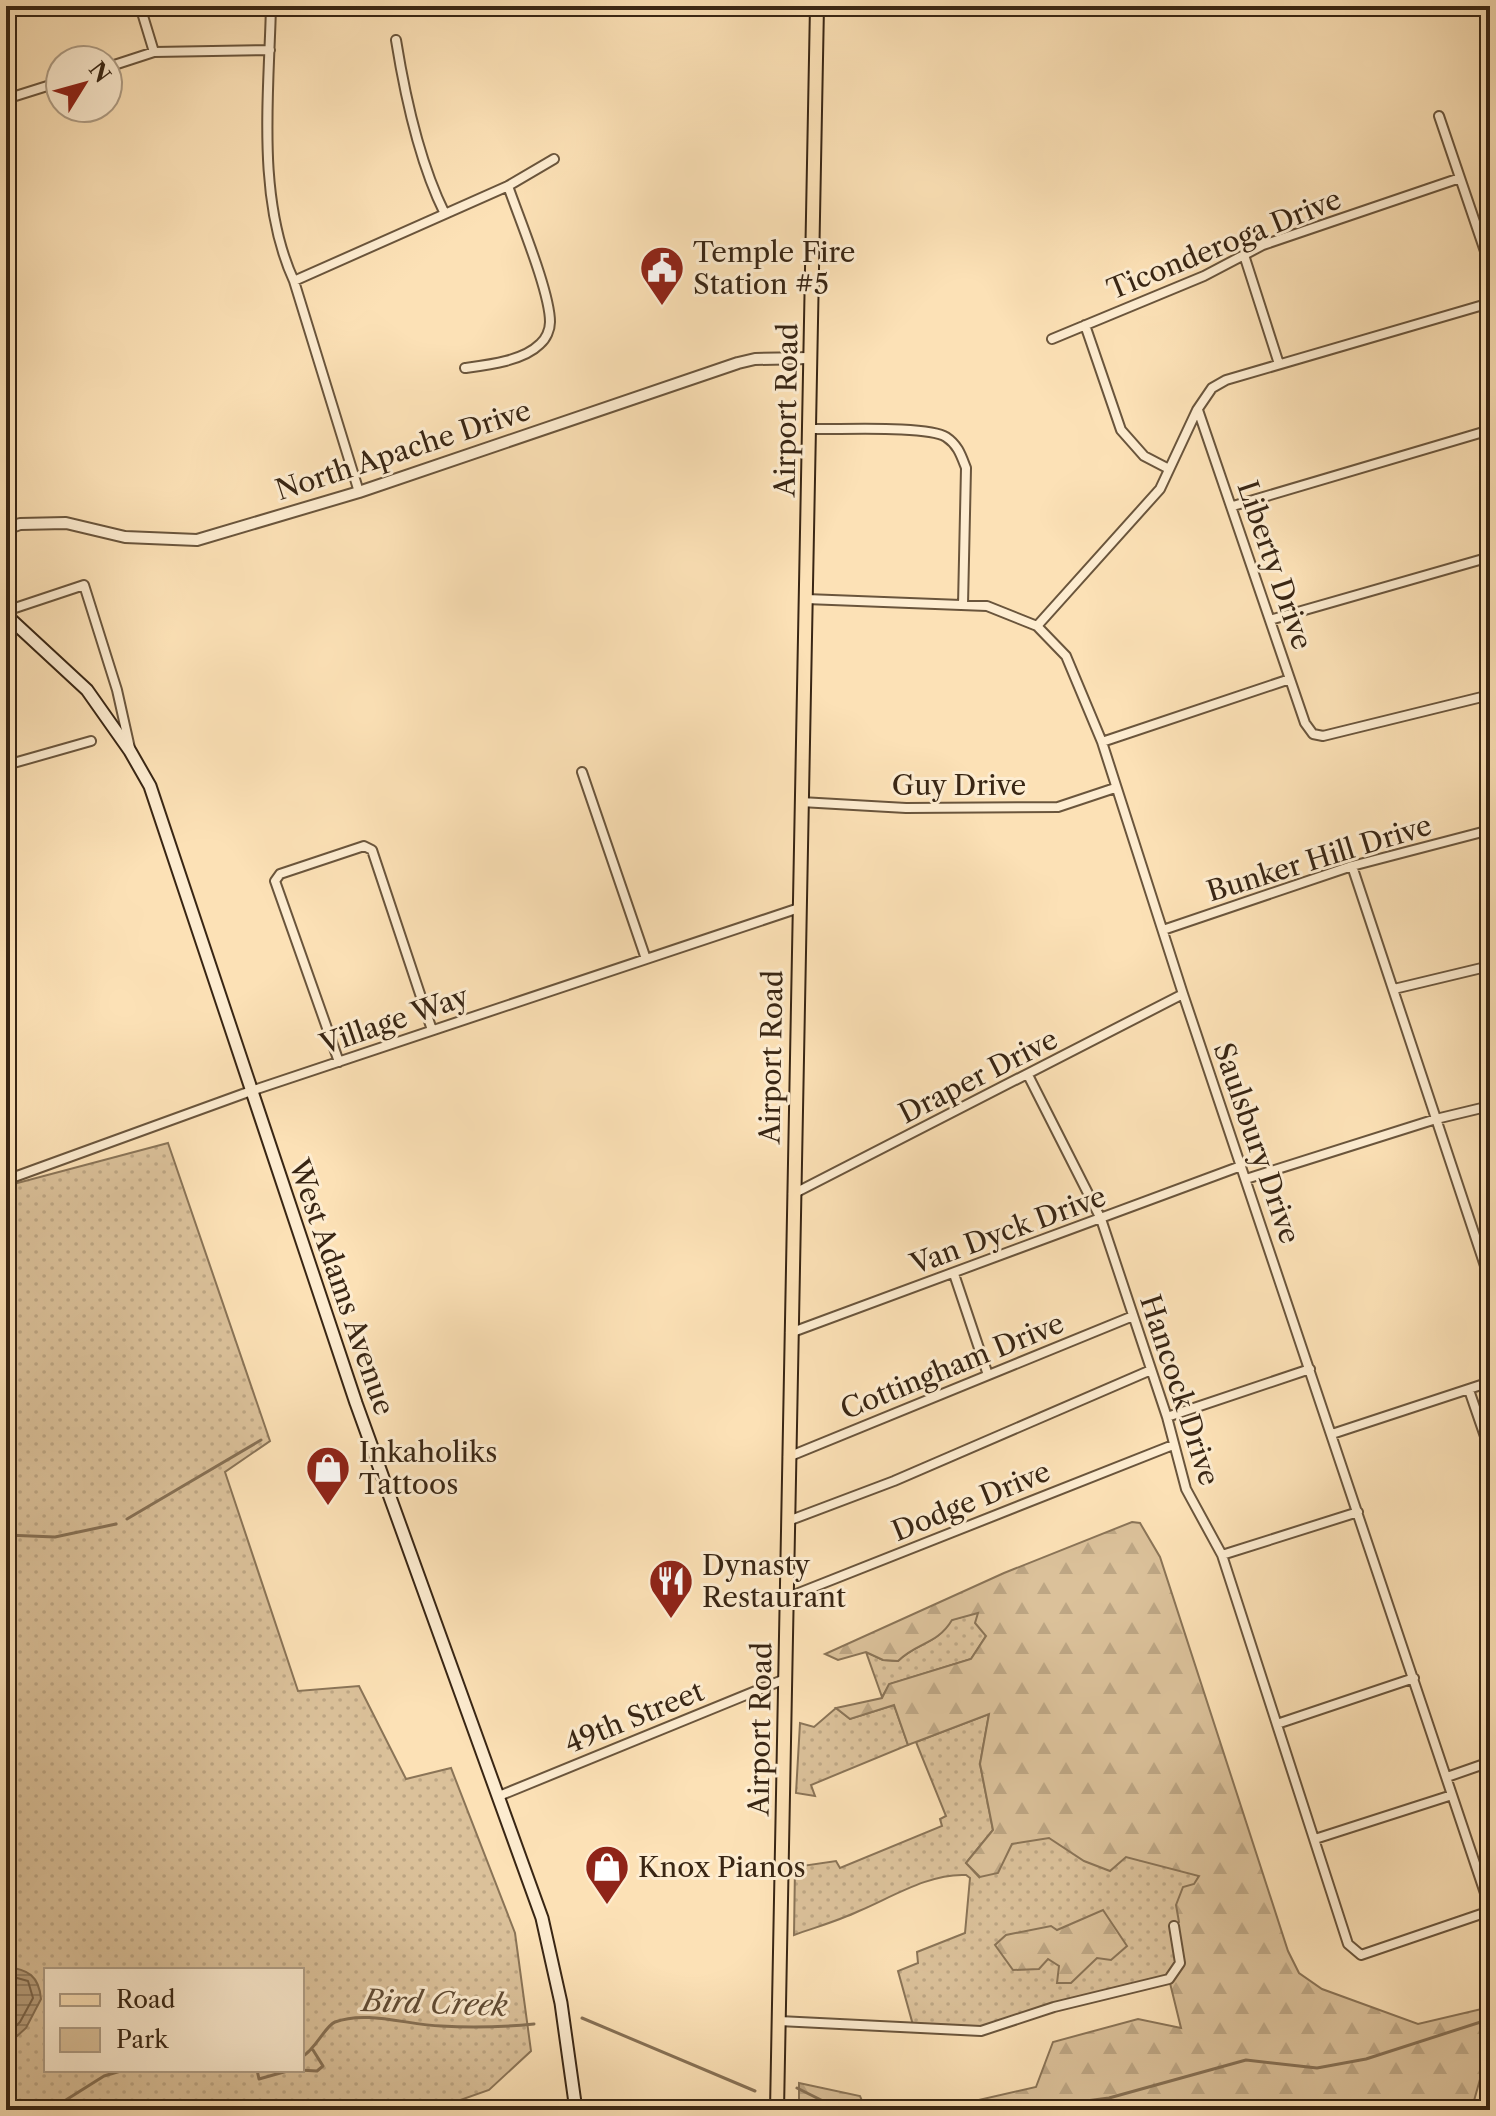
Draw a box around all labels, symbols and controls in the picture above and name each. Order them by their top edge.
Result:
north arrow [44,44,124,124]
text: N [83,57,116,88]
street label: Ticonderoga Drive [1102,182,1346,306]
place label: Temple Fire Station #5 [693,235,856,301]
public building icon: Temple Fire Station #5 [638,244,686,307]
street label: Airport Road [767,323,805,498]
street label: North Apache Drive [271,393,535,507]
street label: Liberty Drive [1230,476,1320,654]
street label: Guy Drive [892,768,1026,802]
street label: Bunker Hill Drive [1203,808,1435,908]
street label: Airport Road [752,970,790,1145]
street label: Village Way [314,979,473,1062]
street label: Draper Drive [893,1021,1063,1131]
street label: Saulsbury Drive [1207,1038,1307,1248]
street label: West Adams Avenue [282,1154,402,1419]
street label: Van Dyck Drive [905,1179,1110,1281]
street label: Hancock Drive [1133,1290,1227,1490]
street label: Cottingham Drive [835,1306,1069,1426]
place label: Inkaholiks Tattoos [359,1435,497,1501]
shop icon: Inkaholiks Tattoos [304,1444,352,1507]
street label: Dodge Drive [887,1454,1055,1548]
place label: Dynasty Restaurant [702,1548,846,1614]
restaurant icon: Dynasty Restaurant [647,1557,695,1620]
street label: Airport Road [741,1642,779,1817]
street label: 49th Street [560,1674,709,1760]
shop icon: Knox Pianos [583,1843,631,1906]
place label: Knox Pianos [638,1850,806,1884]
legend [44,1968,304,2072]
water label: Bird Creek [360,1982,509,2024]
text: Road [116,1985,176,2014]
text: Park [116,2025,169,2054]

